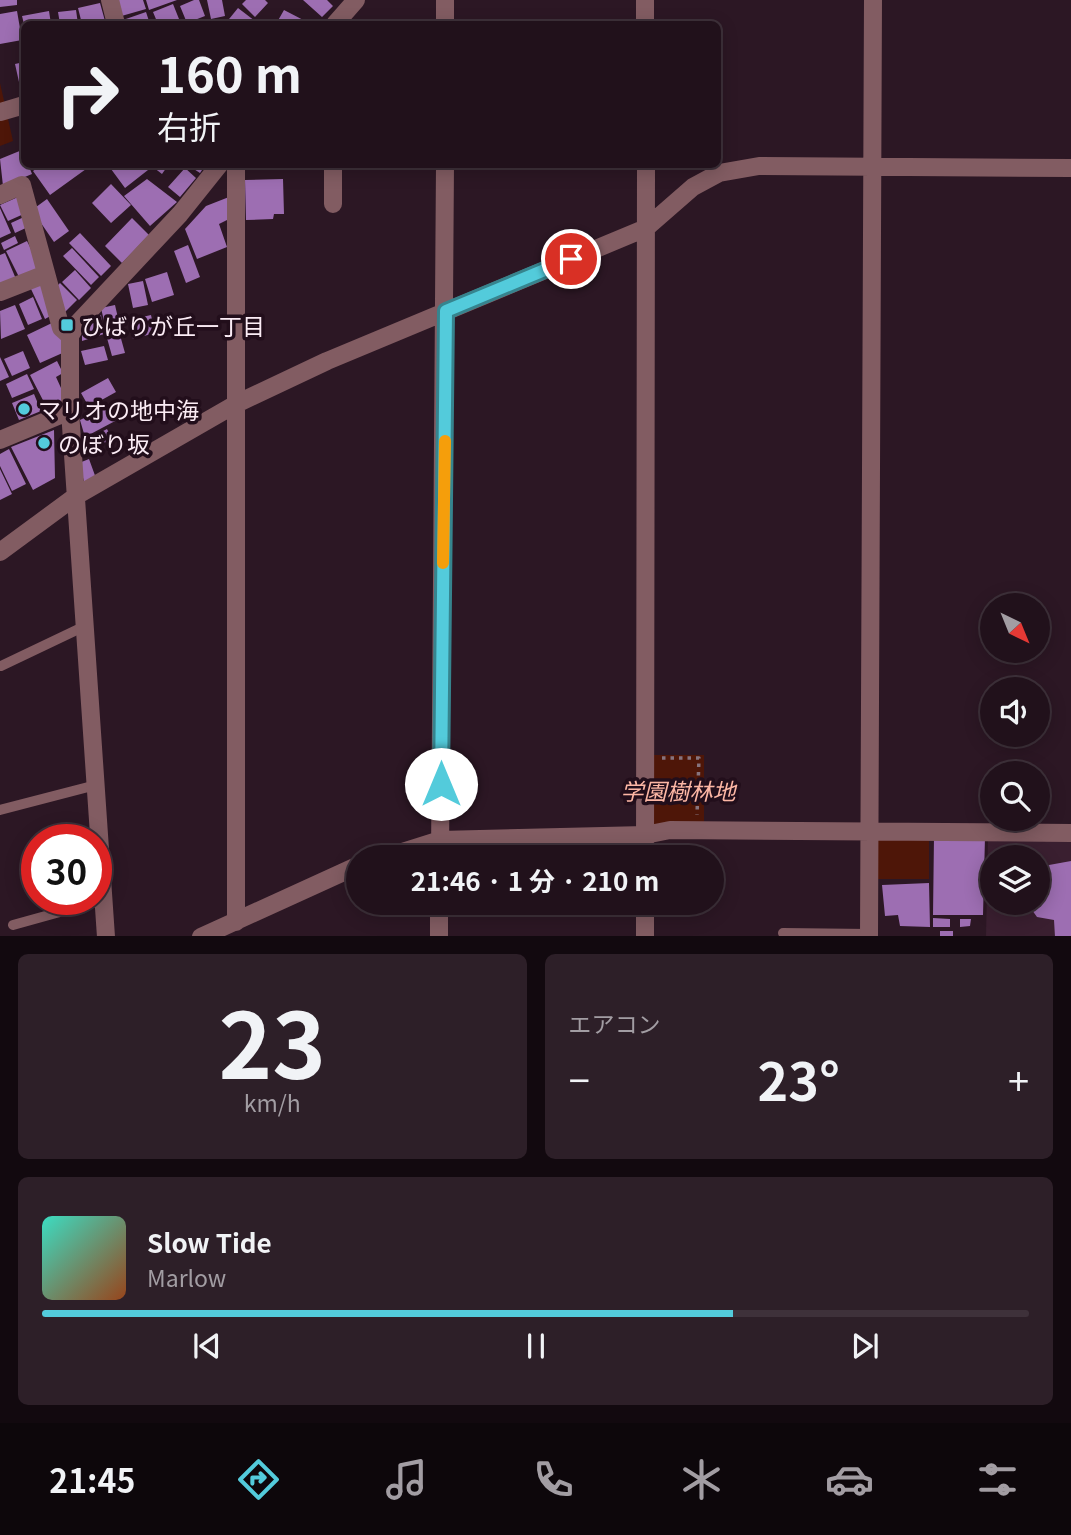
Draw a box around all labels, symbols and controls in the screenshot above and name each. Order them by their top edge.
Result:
text: 160 m [157,36,302,107]
icon: right [42,49,133,140]
text: 右折 [157,102,221,148]
pin [541,229,601,289]
icon: arrive [552,240,590,278]
place label: ひばりが丘一丁目 [81,308,265,342]
marker: ひばりが丘一丁目 [59,317,75,333]
place label: マリオの地中海 [38,392,199,426]
marker: マリオの地中海 [16,401,32,417]
place label: のぼり坂 [58,426,150,460]
marker: のぼり坂 [36,435,52,451]
north arrow [980,593,1050,663]
map controls [980,593,1050,915]
button: sound [980,677,1050,747]
position arrow [404,747,478,821]
button: search [980,761,1050,831]
park label: 学園樹林地 [621,773,738,807]
speed limit sign: 30 [21,824,112,915]
button: layers [980,845,1050,915]
text: 21:46 · 1 分 · 210 m [411,861,659,898]
text: 23 [219,973,326,1105]
text: エアコン [569,1006,661,1040]
text: 23° [758,1041,840,1116]
text: − [569,1051,590,1106]
text: + [1008,1051,1029,1106]
text: km/h [244,1085,301,1119]
text: Slow Tide [147,1223,272,1260]
text: Marlow [147,1260,226,1294]
icon: previous [188,1327,226,1365]
icon: pause [517,1327,555,1365]
icon: next [846,1327,884,1365]
icon: directions [234,1455,283,1504]
icon: music [382,1455,431,1504]
icon: phone [529,1455,578,1504]
icon: climate [677,1455,726,1504]
icon: car [825,1455,874,1504]
icon: filters [973,1455,1022,1504]
text: 21:45 [49,1456,135,1502]

